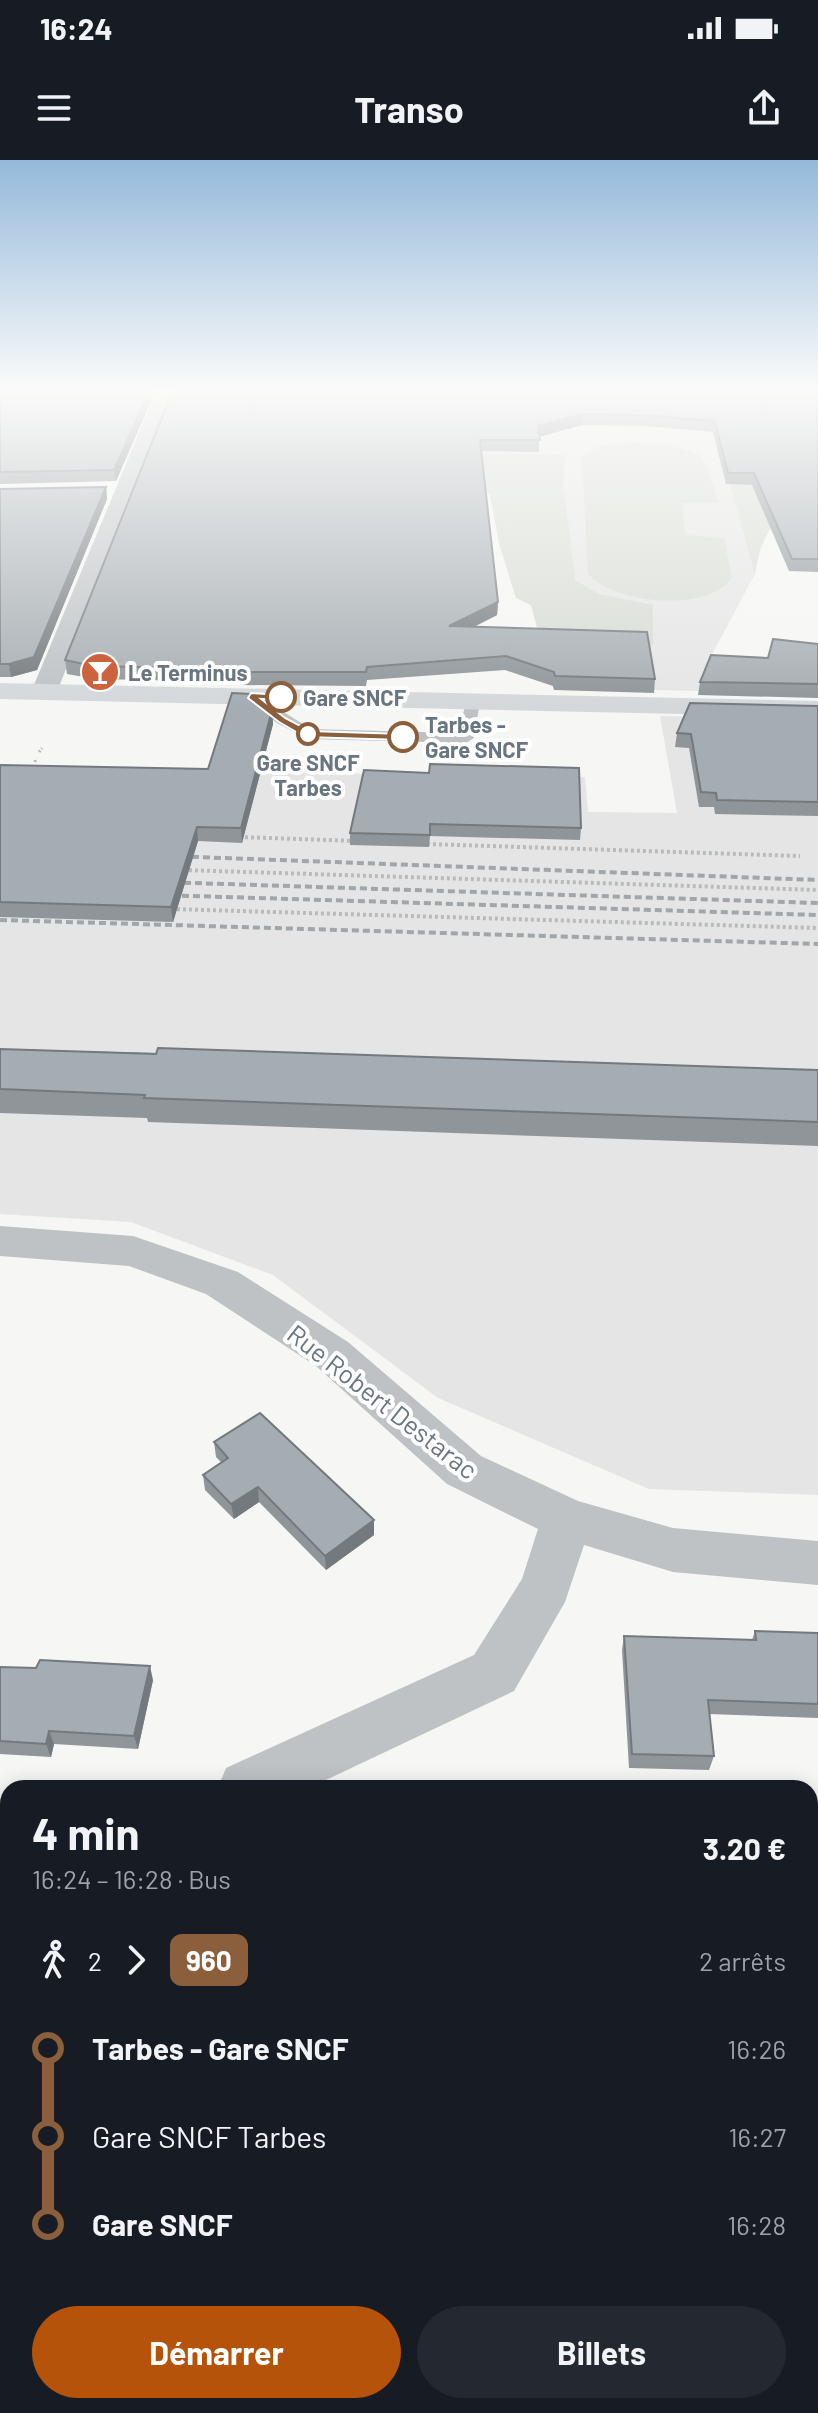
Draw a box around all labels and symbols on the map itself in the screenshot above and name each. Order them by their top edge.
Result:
bar icon: Le Terminus [79,651,121,693]
place label: Le Terminus [128,659,248,685]
marker: Gare SNCF [266,682,296,712]
place label: Gare SNCF [303,684,407,710]
place label: Tarbes - Gare SNCF [425,711,529,762]
marker: Tarbes - Gare SNCF [388,722,418,752]
marker: Gare SNCF Tarbes [297,723,319,745]
place label: Gare SNCF Tarbes [257,749,360,800]
street label: Rue Robert Destarac [282,1317,484,1485]

